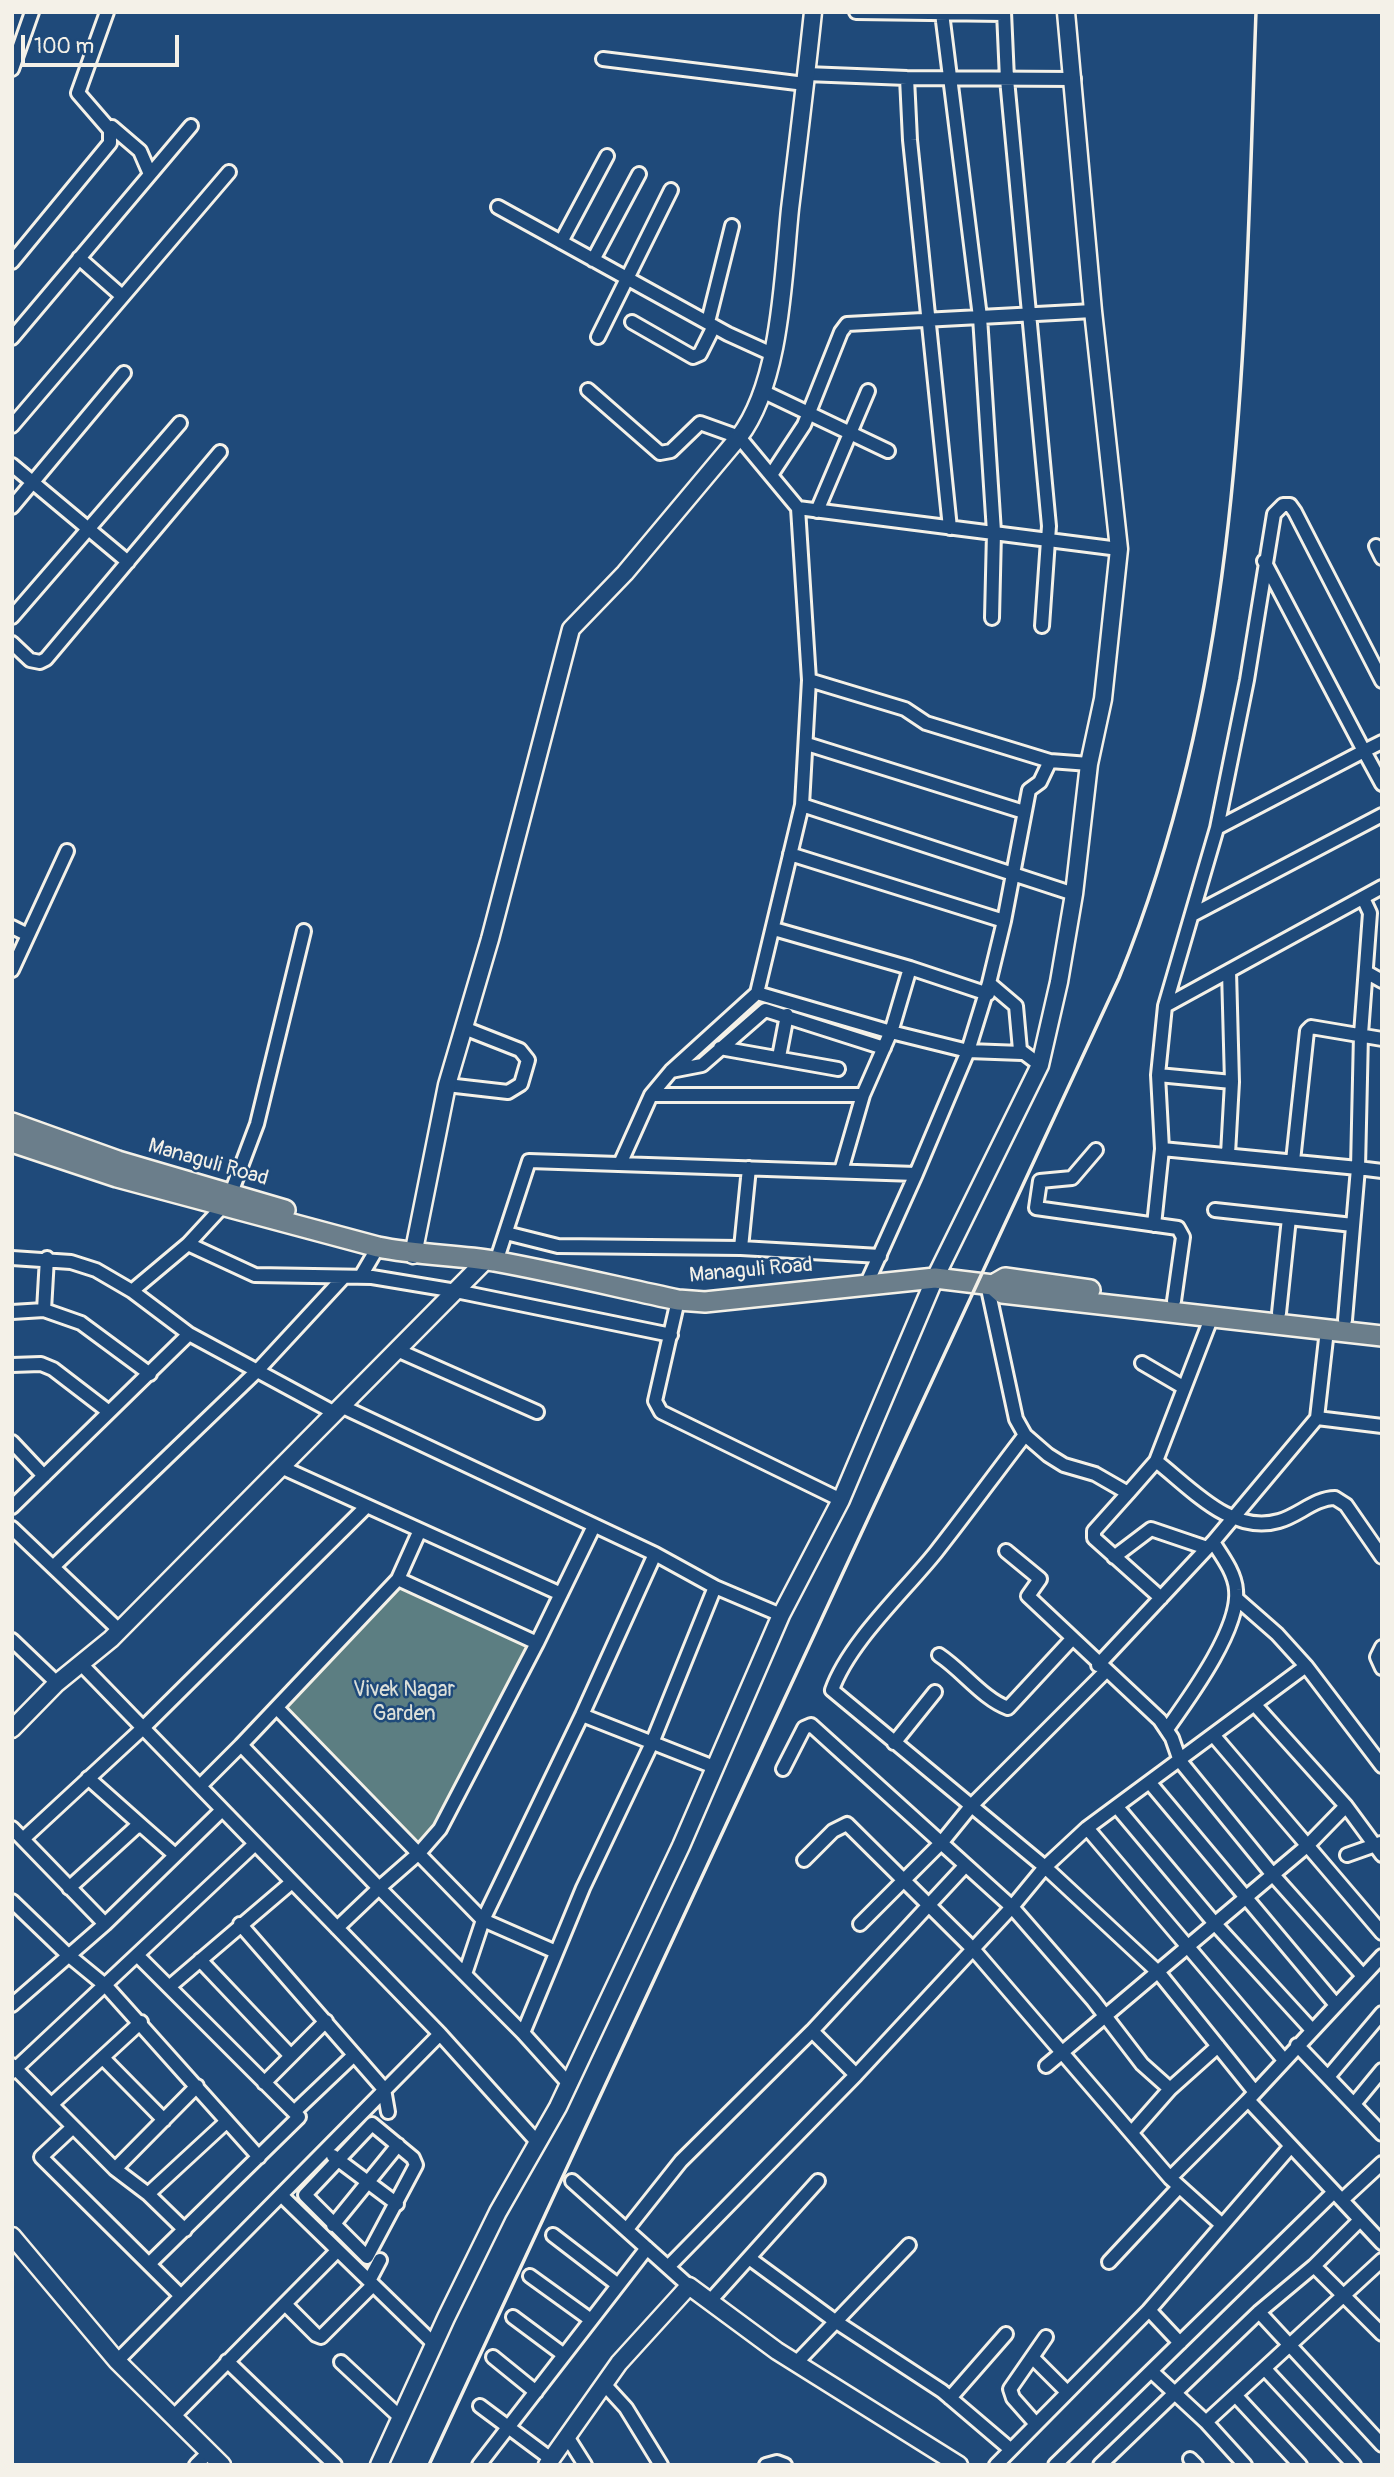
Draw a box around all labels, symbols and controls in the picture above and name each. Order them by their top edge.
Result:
scale bar [24,21,182,65]
text: 100 m [34,33,94,60]
street label: Managuli Road [145,1134,271,1192]
street label: Managuli Road [688,1253,814,1289]
park label: Vivek Nagar Garden [353,1678,455,1728]

